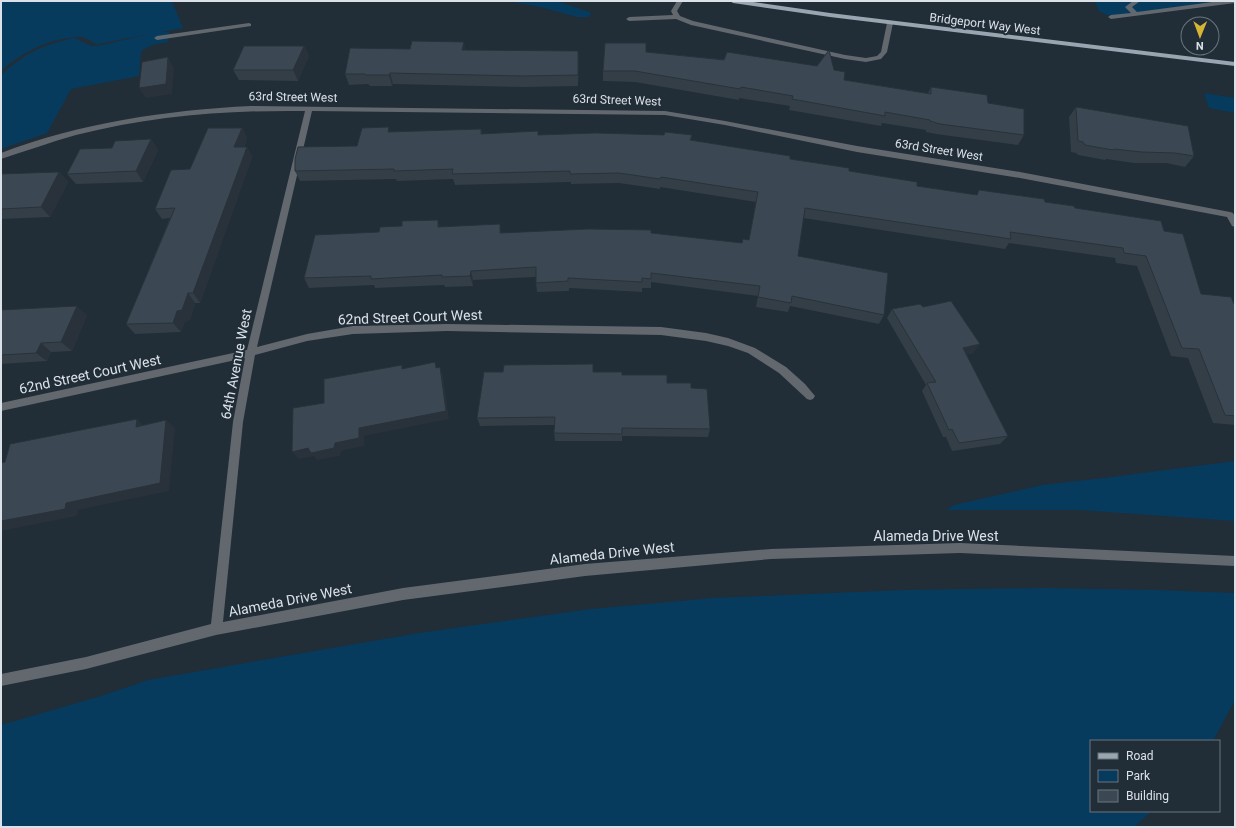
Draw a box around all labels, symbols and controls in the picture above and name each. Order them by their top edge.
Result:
street label: Bridgeport Way West [929,10,1041,38]
north arrow [1180,16,1220,56]
text: N [1196,39,1204,52]
street label: 63rd Street West [248,89,338,105]
street label: 63rd Street West [572,91,662,109]
street label: 63rd Street West [894,136,984,164]
street label: 62nd Street Court West [337,306,483,328]
street label: 64th Avenue West [217,307,255,421]
street label: 62nd Street Court West [18,351,163,397]
street label: Alameda Drive West [873,528,999,544]
street label: Alameda Drive West [549,538,676,567]
street label: Alameda Drive West [227,580,353,620]
legend [1090,740,1220,812]
text: Road [1126,749,1154,763]
text: Park [1126,769,1151,783]
text: Building [1126,789,1169,803]

